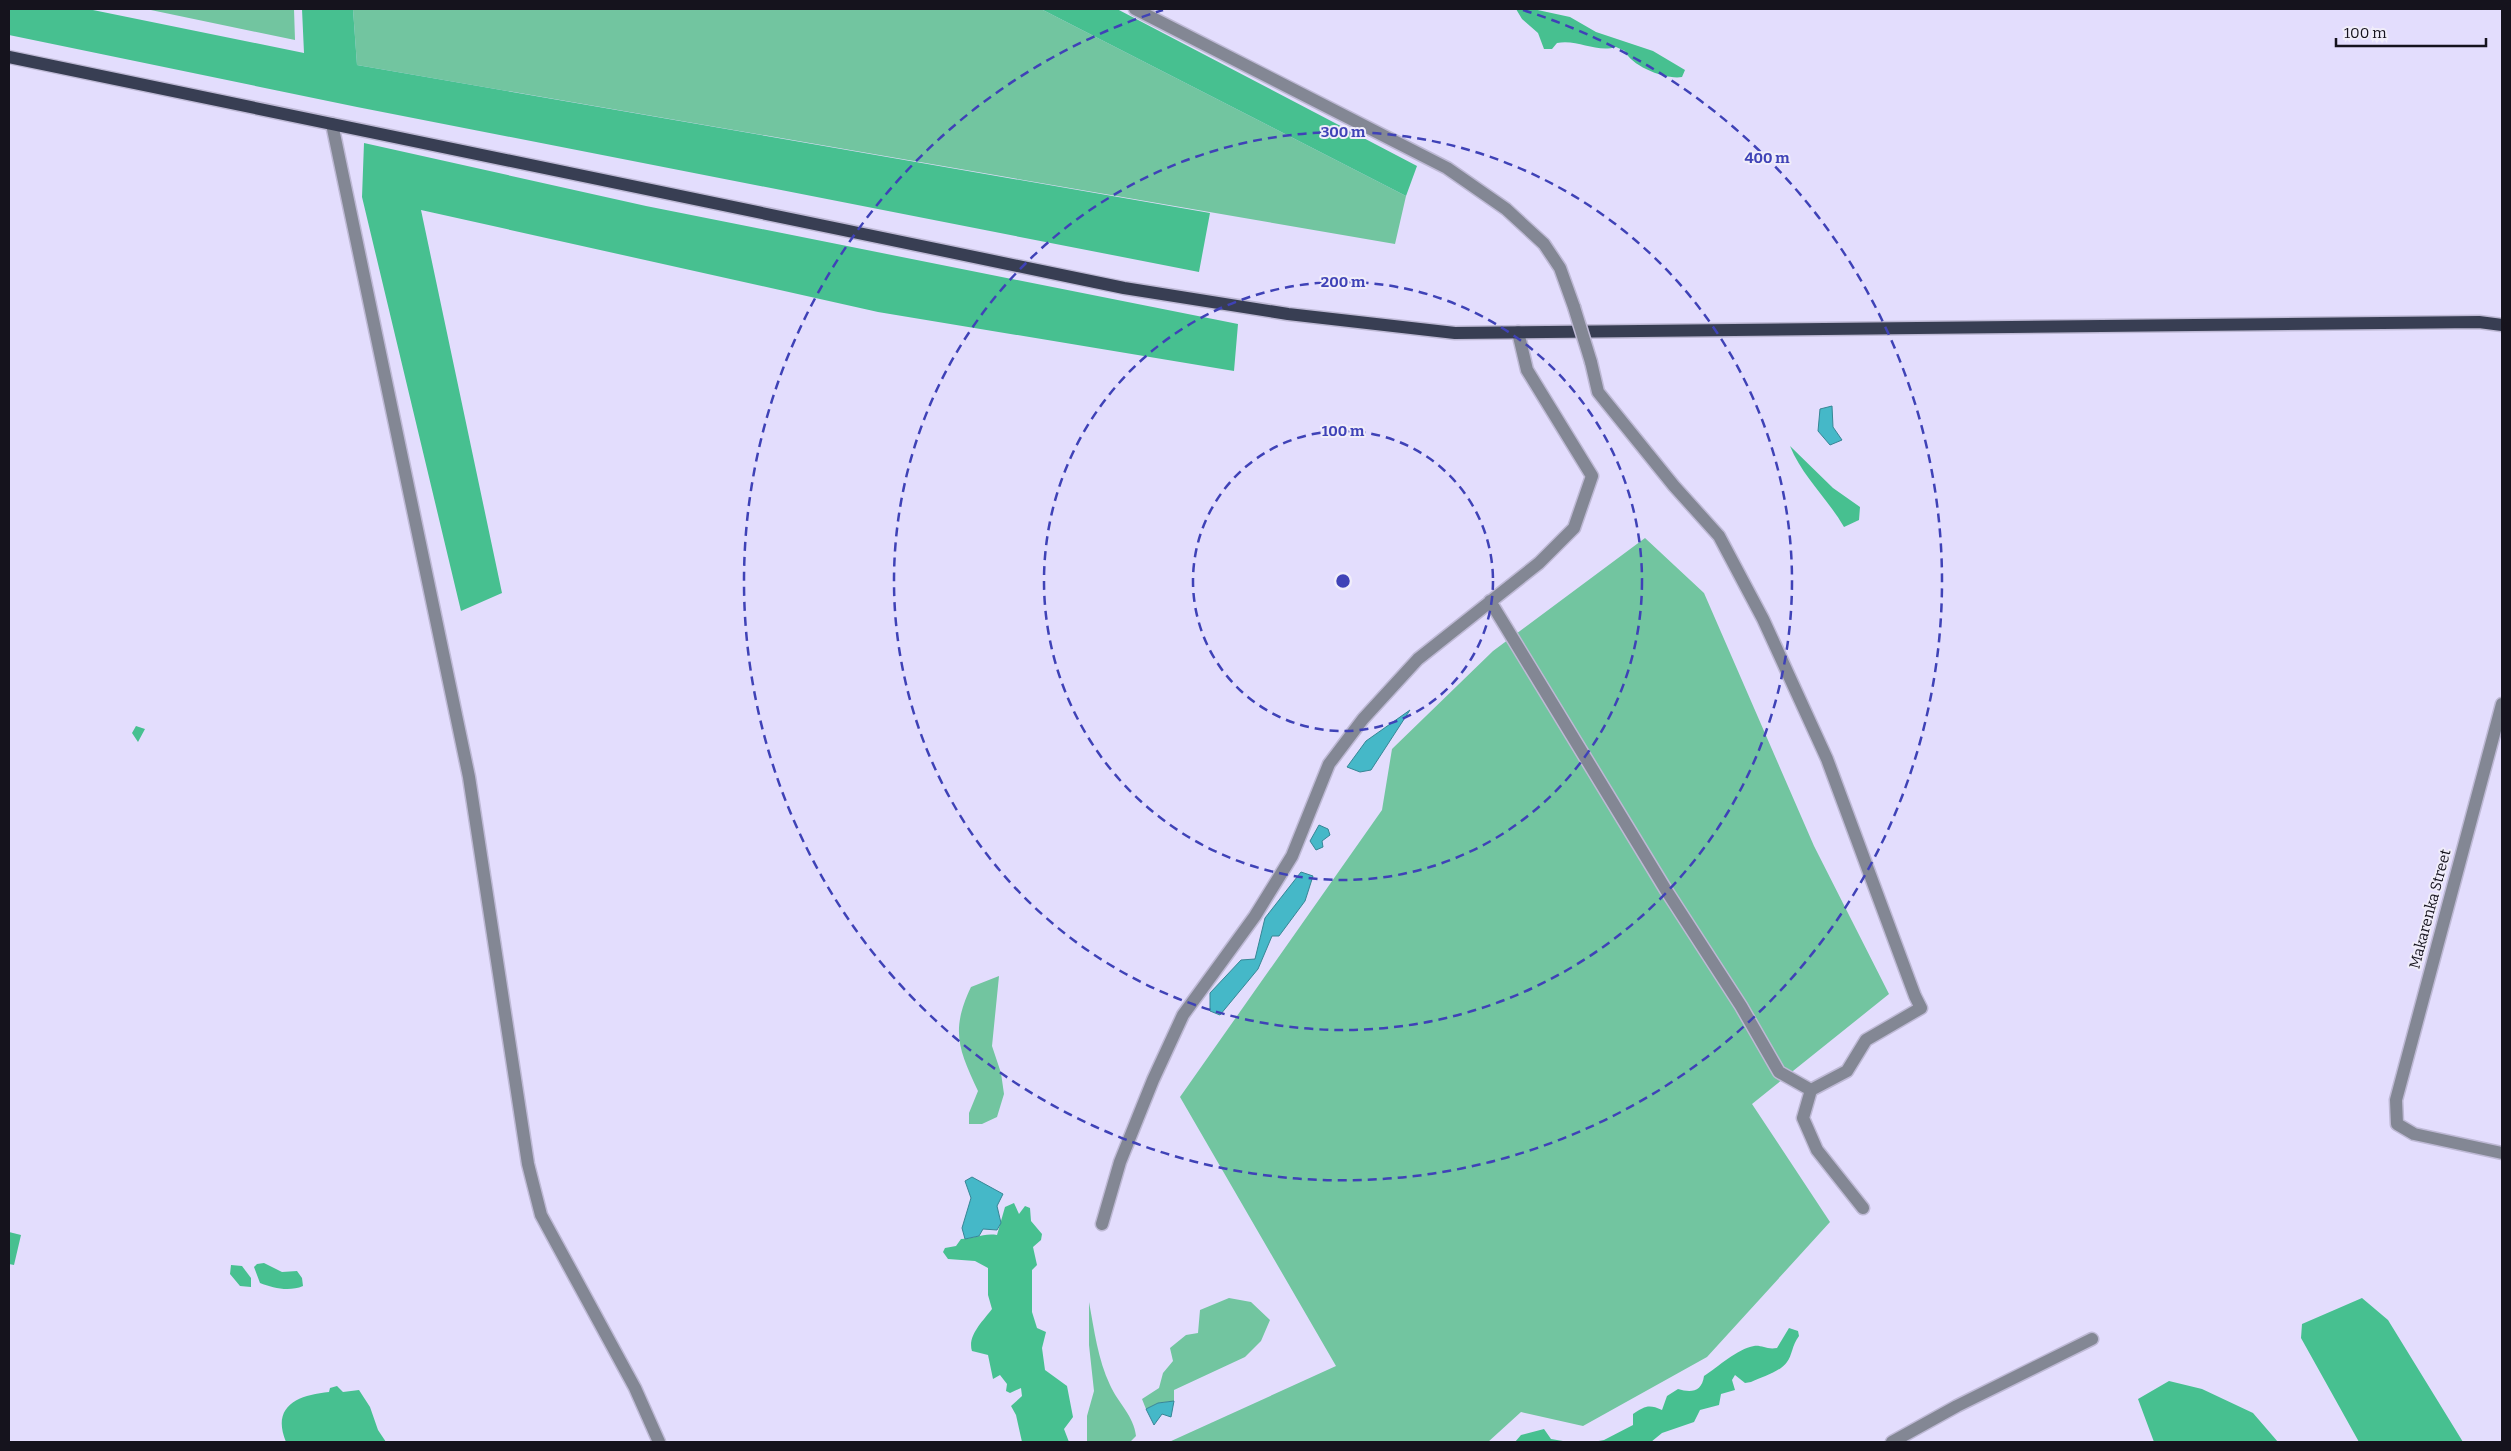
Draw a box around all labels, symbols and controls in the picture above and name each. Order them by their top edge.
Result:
scale bar [2336,15,2486,47]
text: 100 m [2344,24,2387,42]
text: 300 m [1321,123,1366,141]
text: 400 m [1744,149,1790,167]
text: 200 m [1321,273,1366,291]
text: 100 m [1322,422,1365,440]
centre of rings [1334,572,1352,590]
street label: Makarenka Street [2405,847,2455,971]

